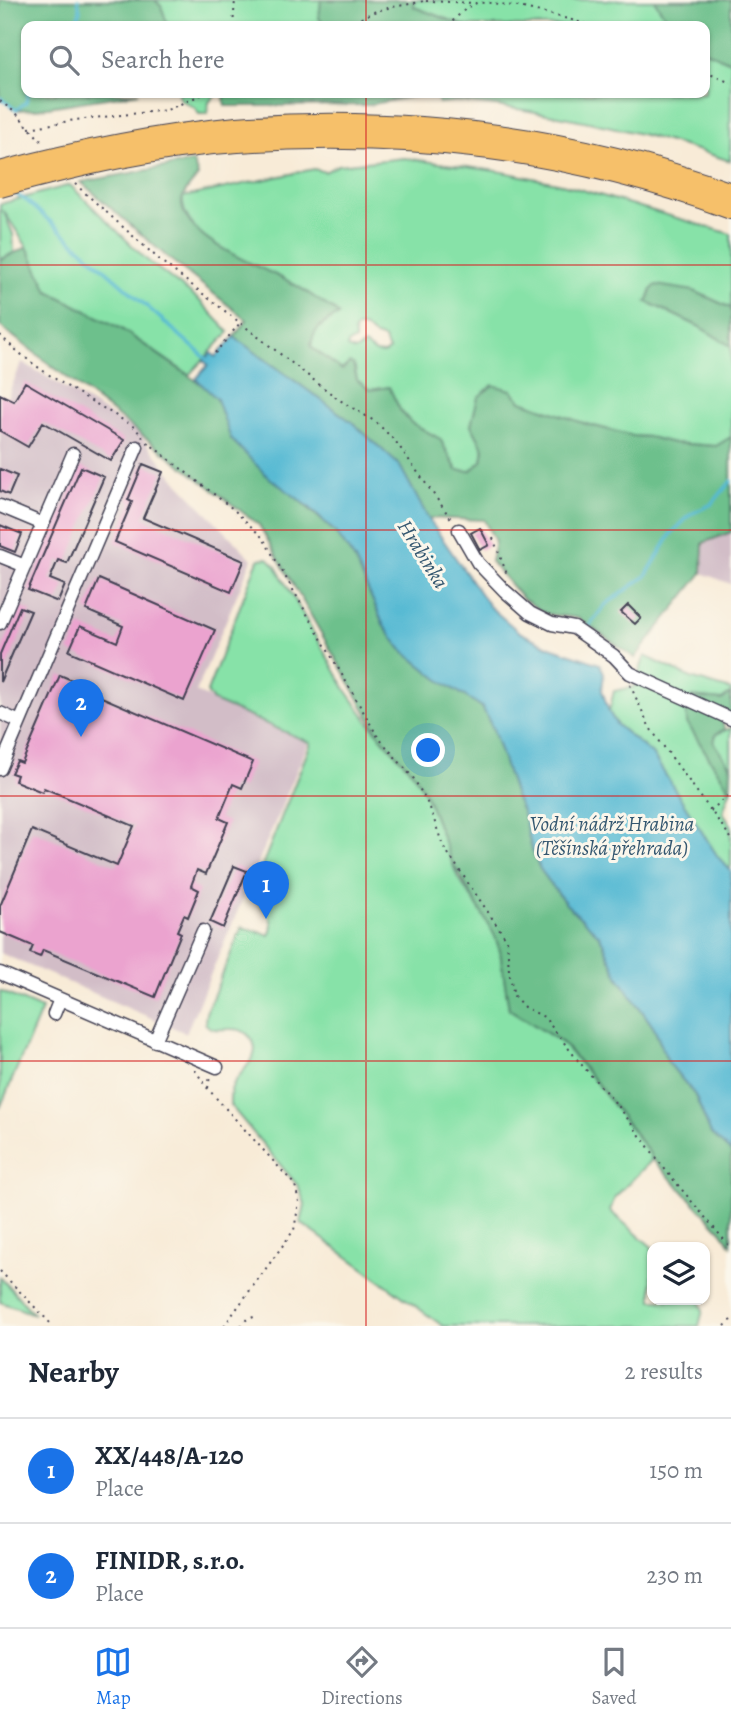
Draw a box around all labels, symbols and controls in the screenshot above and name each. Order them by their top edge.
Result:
search box [21,21,710,98]
icon: search [45,41,83,79]
text: Search here [101,42,225,77]
water label: Hrabinka [391,514,455,594]
pin: 2 [58,679,104,737]
your location [411,733,445,767]
water label: Vodní nádrž Hrabina (Těšínská přehrada) [530,810,695,862]
pin: 1 [243,861,289,919]
map controls [647,1242,710,1305]
button: layers [647,1242,710,1305]
text: Nearby [28,1352,119,1392]
text: 2 results [625,1356,703,1387]
text: XX/448/A-120 [95,1438,244,1473]
text: 1 [47,1455,55,1486]
text: 150 m [649,1455,703,1486]
text: Place [95,1473,144,1504]
text: FINIDR, s.r.o. [95,1543,245,1578]
text: 2 [45,1560,57,1591]
text: 230 m [647,1560,703,1591]
text: Place [95,1578,144,1609]
tab: Map [94,1643,132,1711]
tab: Directions [321,1643,403,1711]
tab: Saved [592,1643,637,1711]

